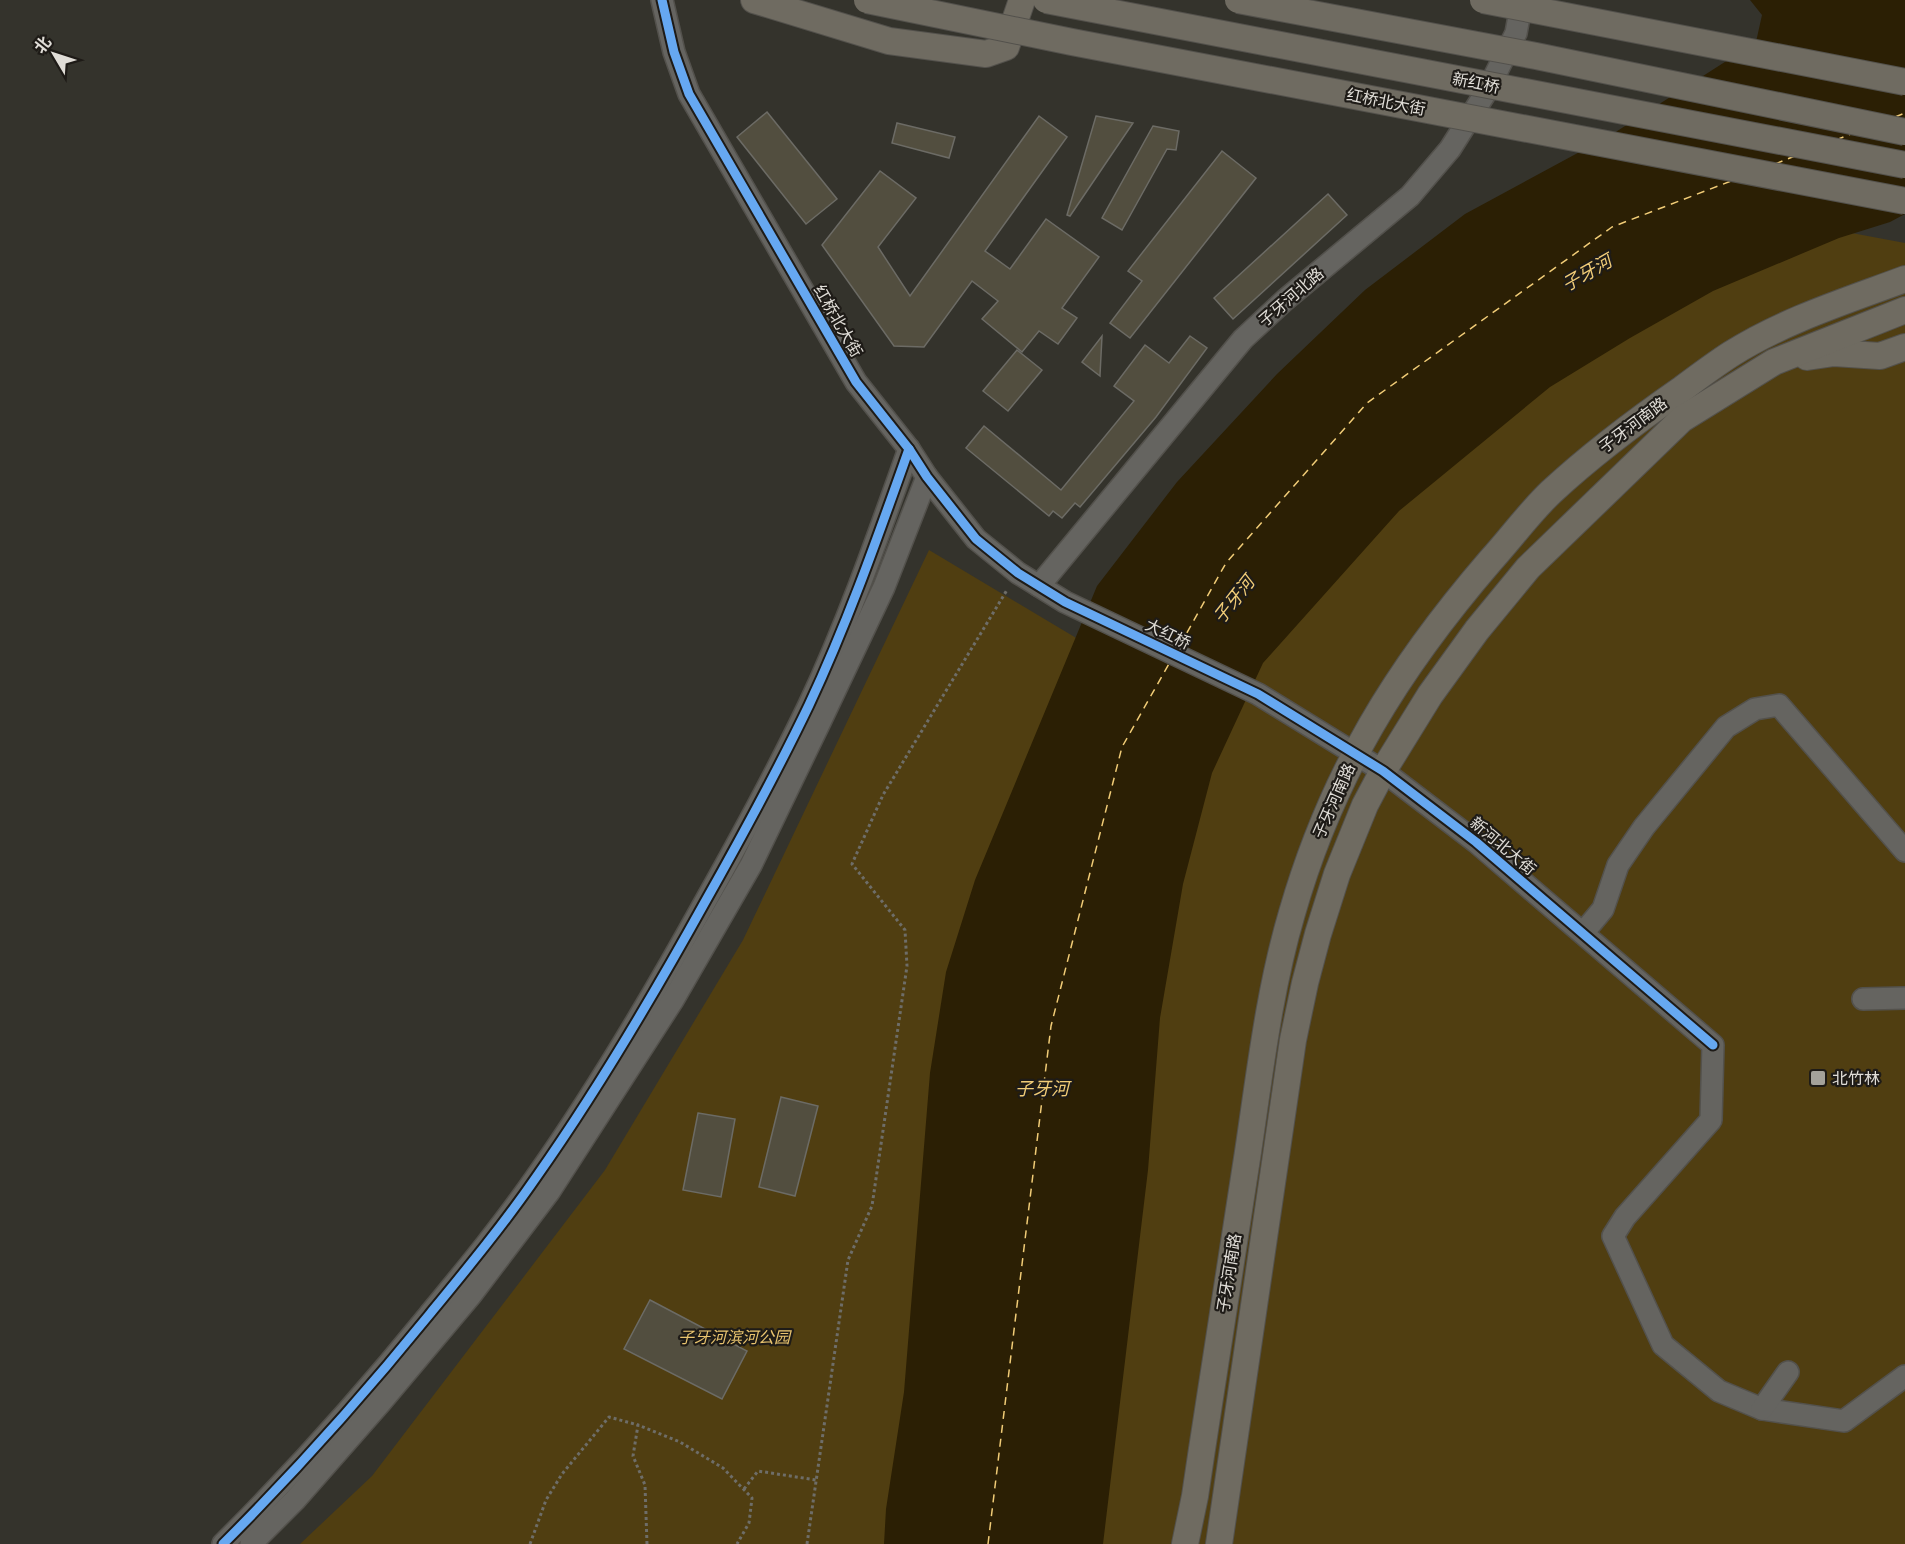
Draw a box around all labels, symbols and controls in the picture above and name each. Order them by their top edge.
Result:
north arrow [24,24,84,84]
text: 北 [31,33,54,56]
street label: 新红桥 [1451,70,1501,96]
street label: 红桥北大街 [1345,86,1427,118]
water label: 子牙河 [1559,249,1618,295]
street label: 子牙河北路 [1255,264,1327,330]
street label: 红桥北大街 [811,282,865,360]
street label: 子牙河南路 [1596,394,1670,456]
water label: 子牙河 [1209,570,1260,627]
street label: 大红桥 [1143,616,1193,652]
street label: 子牙河南路 [1310,761,1358,841]
street label: 新河北大街 [1467,814,1539,878]
marker: 北竹林 [1809,1069,1827,1087]
place label: 北竹林 [1832,1070,1880,1087]
water label: 子牙河 [1015,1079,1072,1099]
street label: 子牙河南路 [1214,1232,1244,1314]
park label: 子牙河滨河公园 [678,1329,792,1346]

